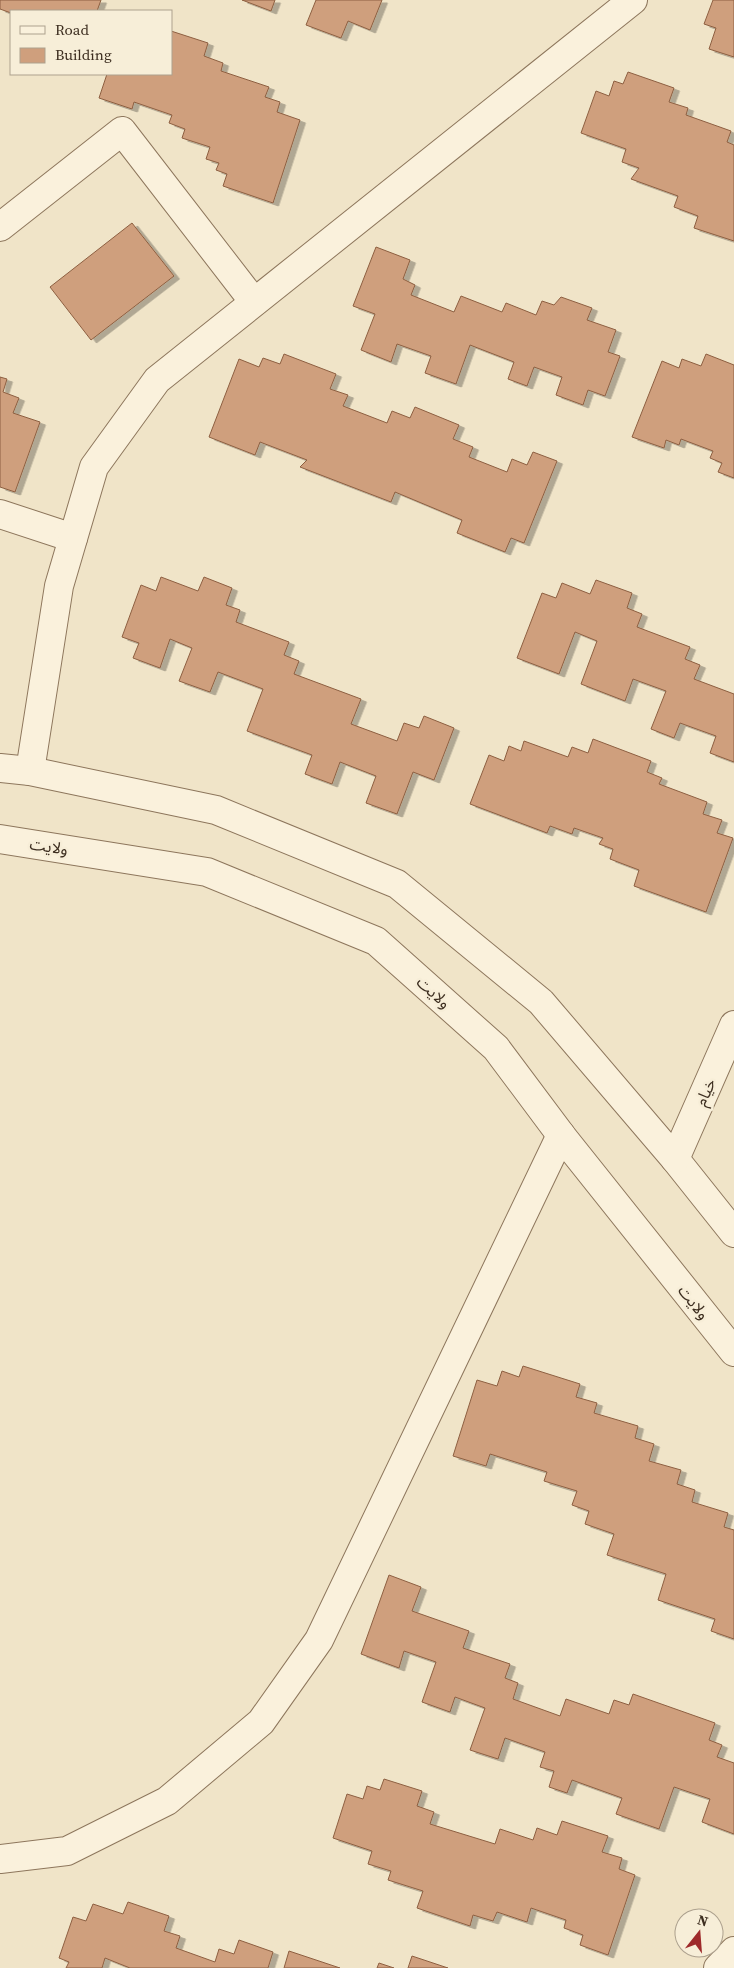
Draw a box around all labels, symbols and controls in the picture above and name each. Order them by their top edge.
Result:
legend [10,10,172,75]
text: Road [55,19,89,40]
text: Building [55,44,112,65]
street label: ولایت [28,832,70,860]
street label: ولایت [412,971,456,1013]
street label: خیام [689,1075,723,1110]
street label: ولایت [673,1280,715,1324]
north arrow [674,1908,724,1958]
text: N [695,1910,711,1932]

